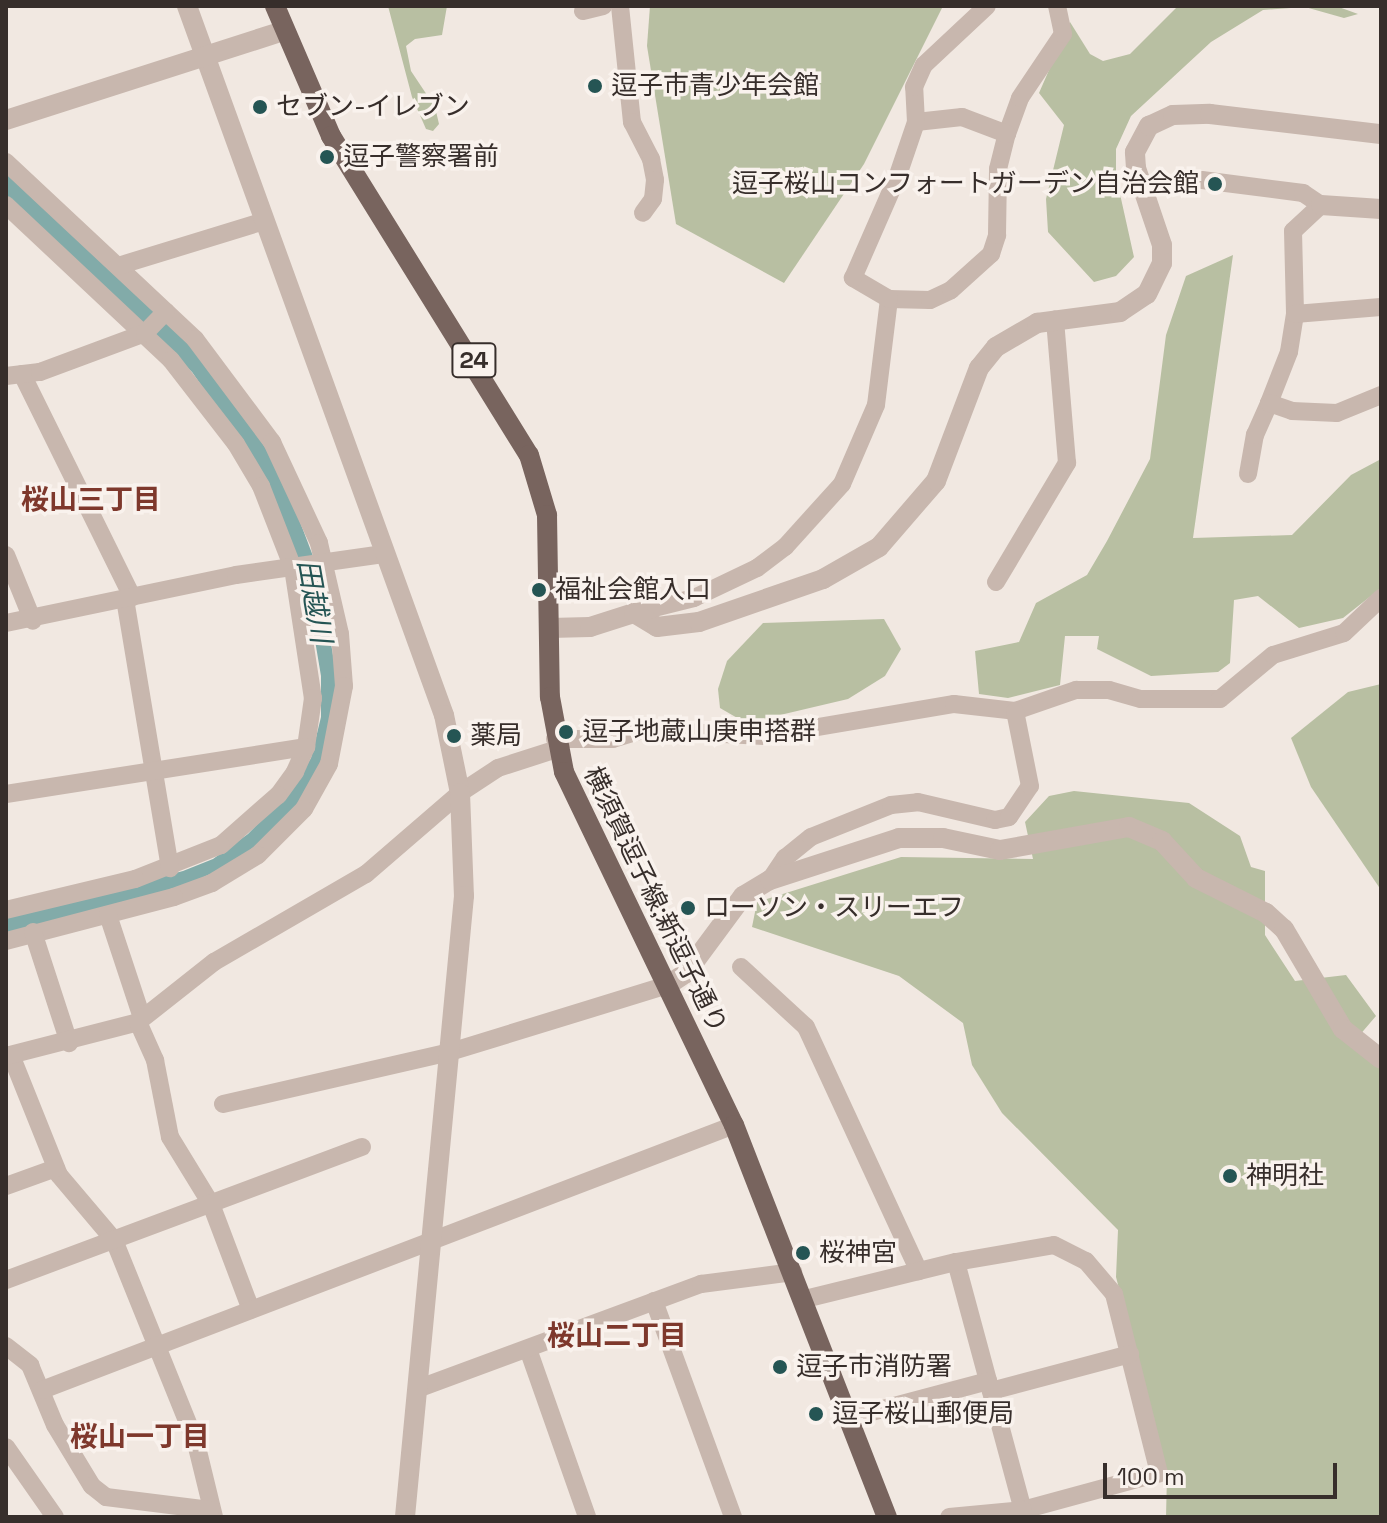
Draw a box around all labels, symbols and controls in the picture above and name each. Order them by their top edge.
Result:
place label: 逗子市青少年会館 [611,70,819,102]
marker: 逗子市青少年会館 [586,77,604,95]
place label: セブン-イレブン [276,91,470,123]
marker: セブン-イレブン [251,98,269,116]
place label: 逗子警察署前 [343,141,499,173]
marker: 逗子警察署前 [318,148,336,166]
place label: 逗子桜山コンフォートガーデン自治会館 [731,168,1199,200]
marker: 逗子桜山コンフォートガーデン自治会館 [1206,175,1224,193]
road number: 24 [450,340,498,380]
district label: 桜山三丁目 [21,482,161,516]
water label: 田越川 [291,557,339,645]
place label: 福祉会館入口 [555,574,711,606]
marker: 福祉会館入口 [530,581,548,599]
place label: 逗子地蔵山庚申搭群 [582,716,816,748]
place label: 薬局 [470,720,522,752]
marker: 逗子地蔵山庚申搭群 [557,723,575,741]
marker: 薬局 [445,727,463,745]
street label: 横須賀逗子線;新逗子通り [577,762,733,1038]
place label: ローソン・スリーエフ [704,892,964,924]
marker: ローソン・スリーエフ [679,899,697,917]
place label: 神明社 [1246,1160,1324,1192]
marker: 神明社 [1221,1167,1239,1185]
place label: 桜神宮 [819,1237,897,1269]
marker: 桜神宮 [794,1244,812,1262]
district label: 桜山二丁目 [547,1318,687,1352]
place label: 逗子市消防署 [796,1351,952,1383]
marker: 逗子市消防署 [771,1358,789,1376]
place label: 逗子桜山郵便局 [832,1398,1014,1430]
marker: 逗子桜山郵便局 [807,1405,825,1423]
district label: 桜山一丁目 [70,1419,210,1453]
scale bar [1107,1447,1341,1497]
text: 100 m [1117,1461,1185,1492]

